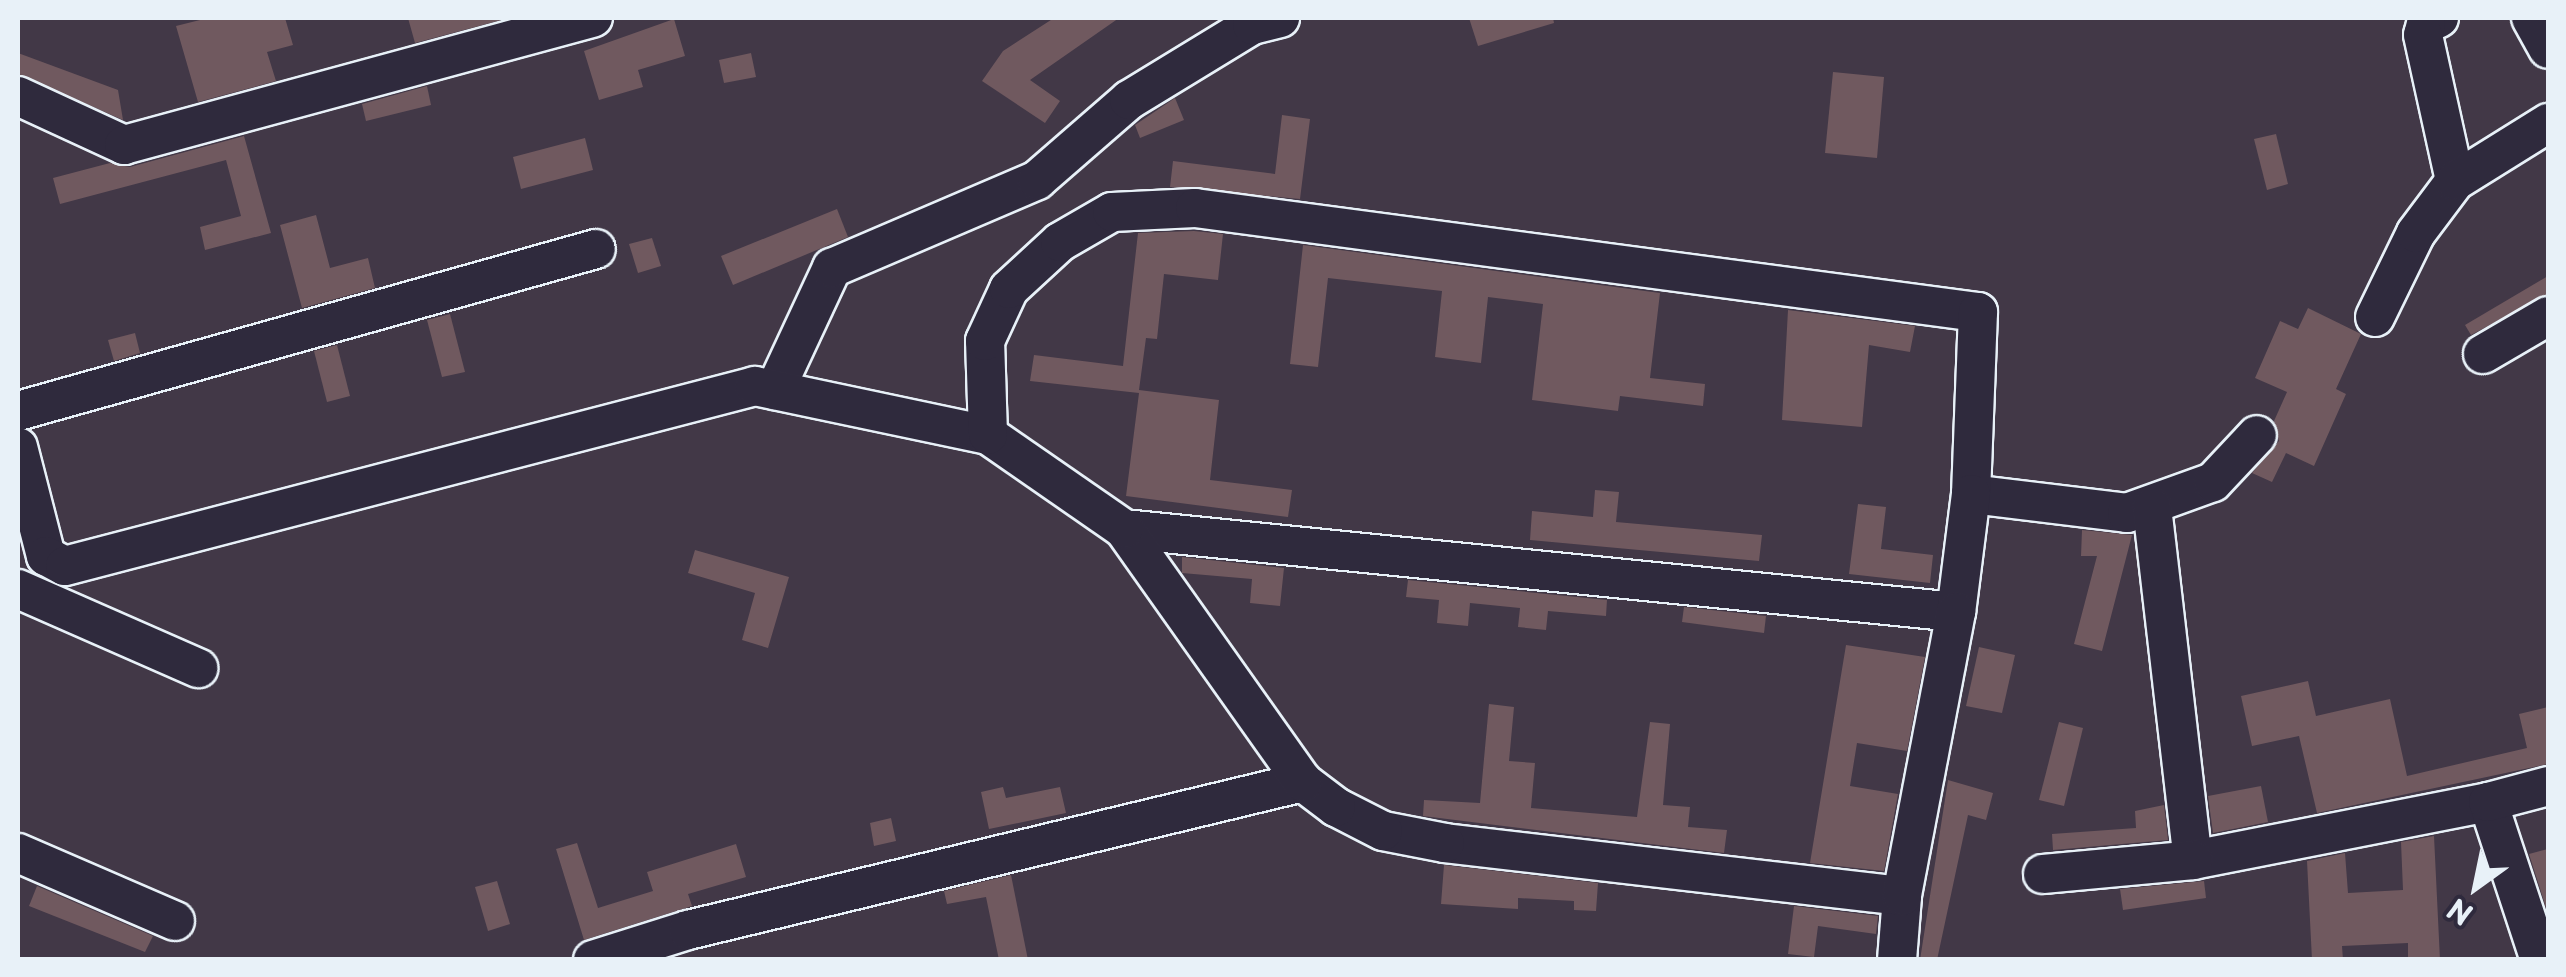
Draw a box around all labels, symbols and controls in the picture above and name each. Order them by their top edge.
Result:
north arrow [2426,837,2526,937]
text: N [2438,889,2480,937]

